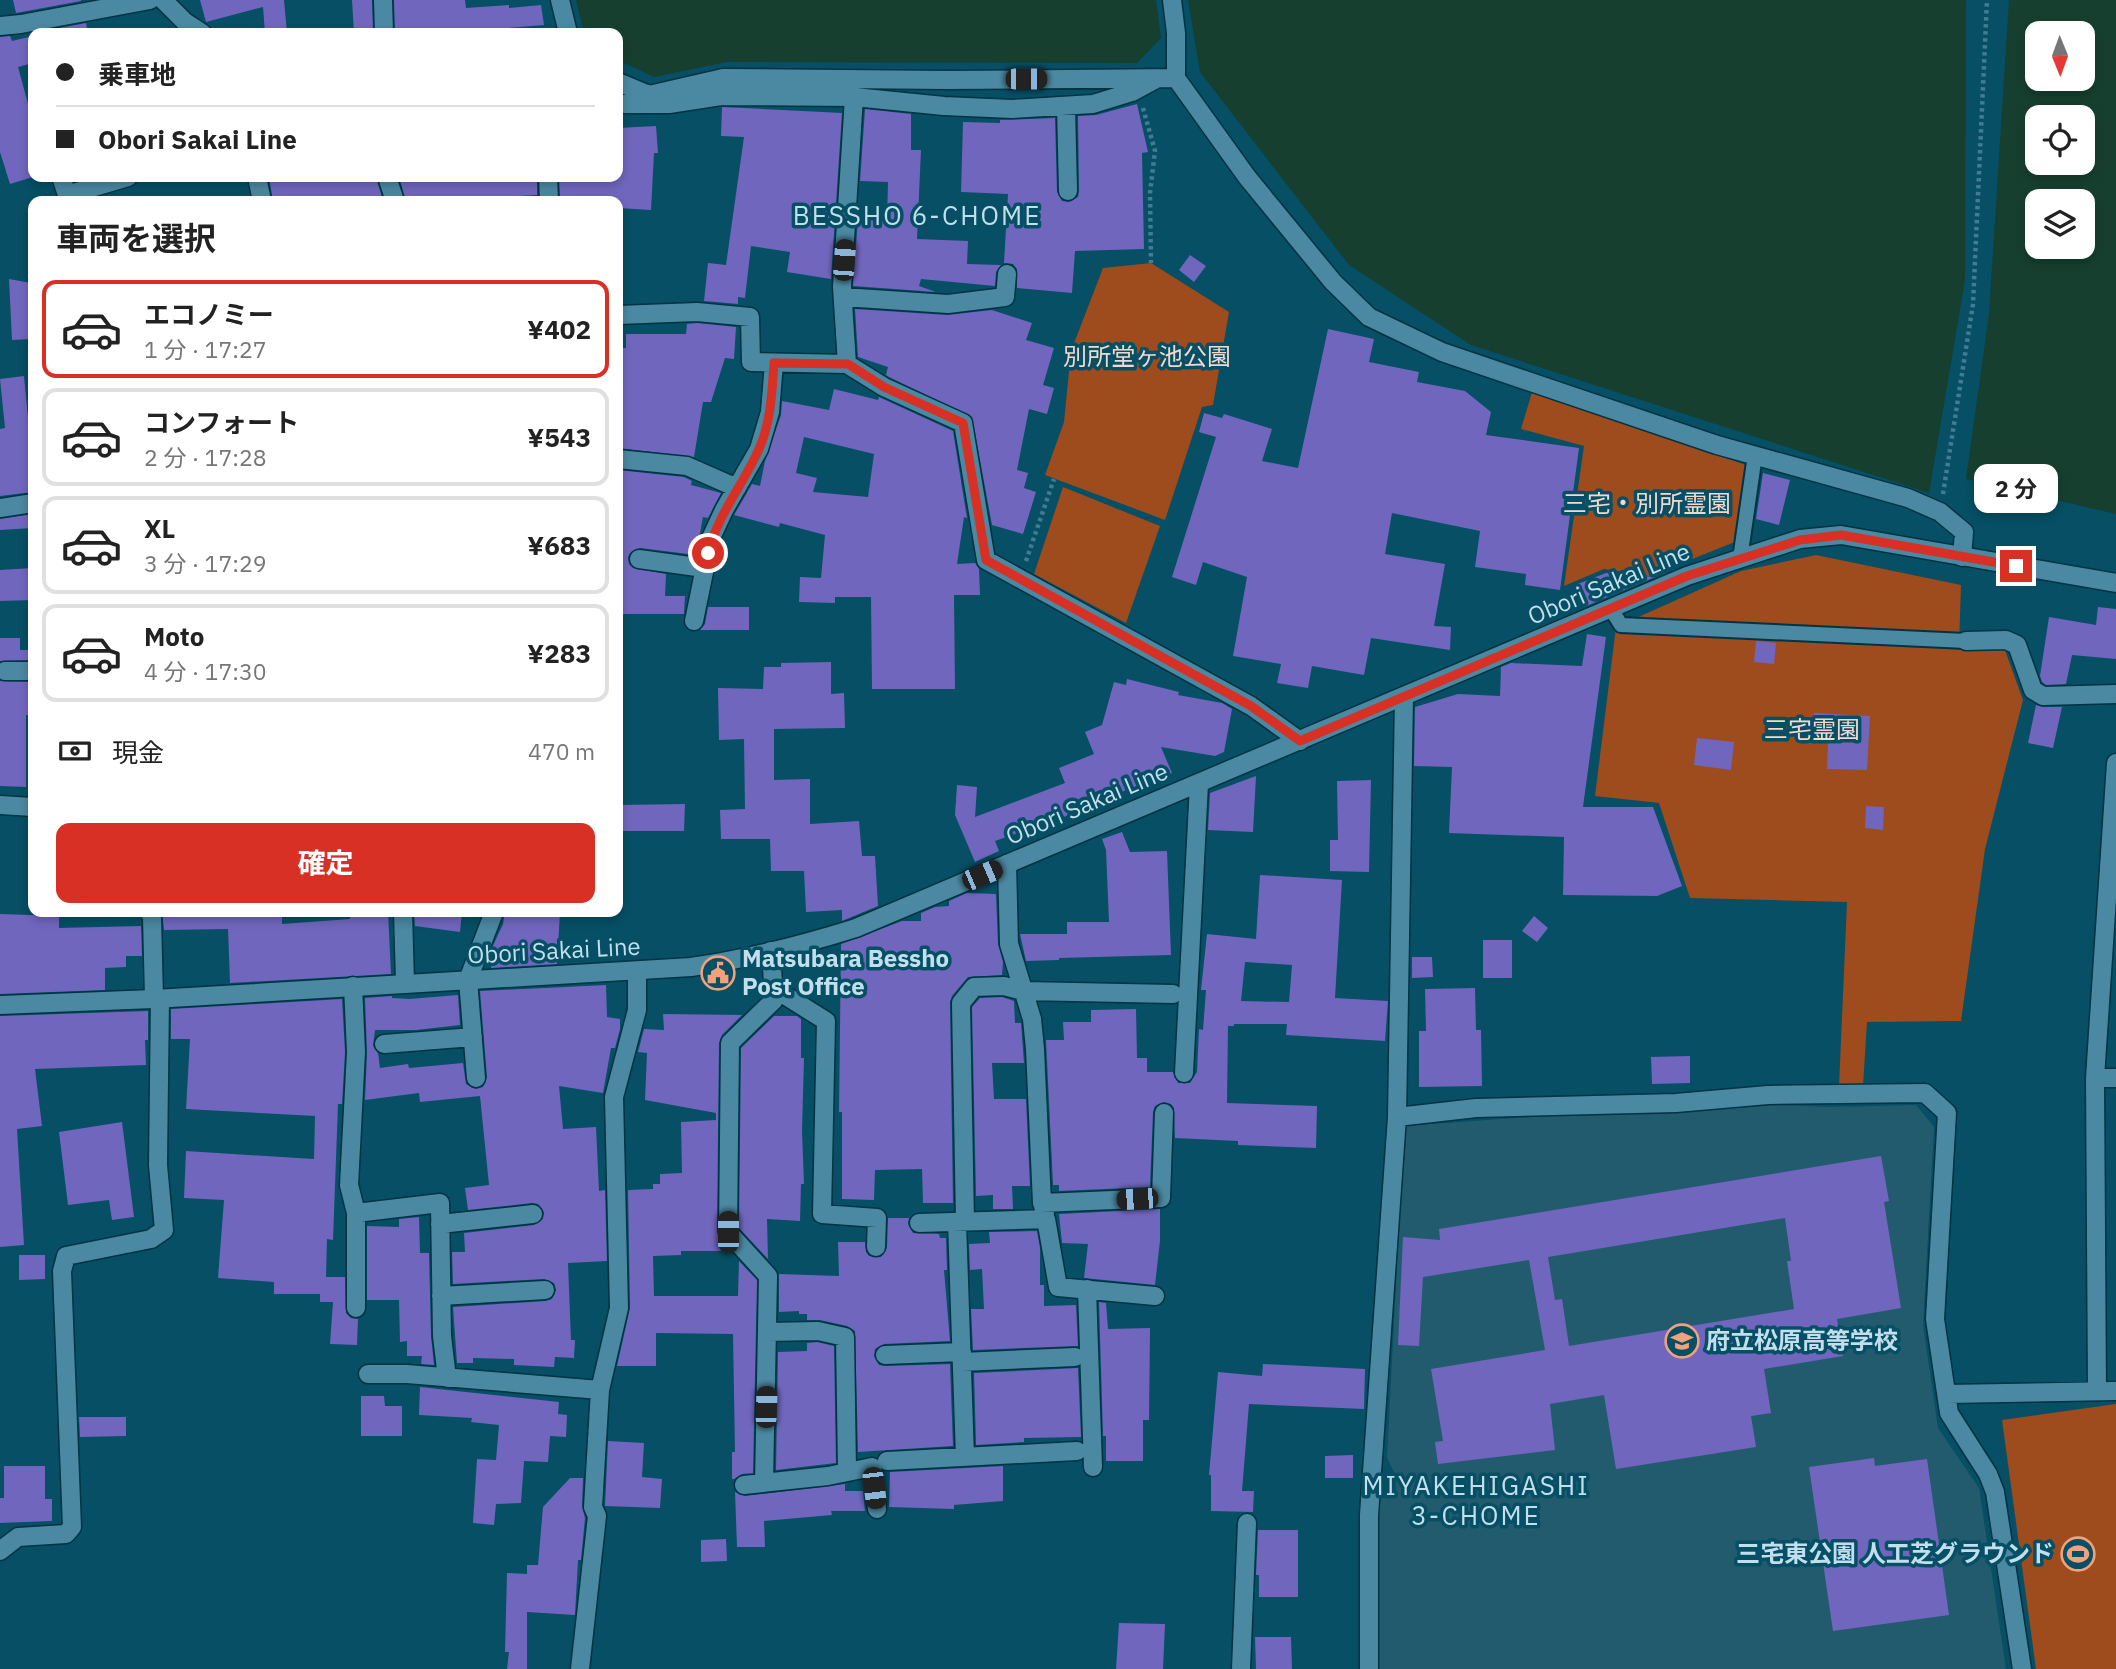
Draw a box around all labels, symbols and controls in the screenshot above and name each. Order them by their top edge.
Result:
north arrow [2025,21,2095,91]
map controls [2025,21,2095,259]
text: 乗車地 [98,57,176,91]
car [1006,69,1048,90]
button: locate [2025,105,2095,175]
text: Obori Sakai Line [98,122,297,156]
button: layers [2025,189,2095,259]
district label: BESSHO 6-CHOME [793,198,1041,232]
text: 車両を選択 [56,217,216,259]
car [833,238,856,282]
text: エコノミー [144,297,274,331]
icon: car [60,298,123,361]
text: ¥402 [527,312,591,346]
text: 1 分 · 17:27 [144,334,267,364]
park label: 別所堂ヶ池公園 [1063,340,1231,372]
text: コンフォート [144,405,299,439]
icon: car [60,406,123,469]
text: ¥543 [527,420,591,454]
text: 2 分 · 17:28 [144,442,267,472]
callout: 2 分 [1974,464,2058,514]
text: 2 分 [1995,473,2037,503]
park label: 三宅・別所霊園 [1563,487,1731,519]
text: XL [144,511,175,545]
icon: car [60,514,123,577]
text: ¥683 [527,528,591,562]
street label: Obori Sakai Line [1523,534,1695,632]
route start [692,537,724,569]
text: 3 分 · 17:29 [144,548,267,578]
route end [2000,550,2032,582]
text: Moto [144,619,204,653]
icon: car [60,622,123,685]
text: ¥283 [527,636,591,670]
text: 4 分 · 17:30 [144,656,267,686]
park label: 三宅霊園 [1764,713,1860,745]
icon: cash [56,732,94,770]
text: 現金 [112,735,164,769]
text: 470 m [528,736,595,766]
street label: Obori Sakai Line [1001,754,1173,852]
button: 確定 [56,823,595,903]
car [959,857,1006,893]
street label: Obori Sakai Line [467,929,641,971]
place label: Matsubara Bessho Post Office [742,942,949,1002]
public building icon: Matsubara Bessho Post Office [699,954,737,992]
car [1116,1187,1159,1211]
car [718,1211,739,1253]
school or university icon: 府立松原高等学校 [1663,1322,1701,1360]
place label: 府立松原高等学校 [1706,1324,1898,1356]
car [755,1386,778,1428]
car [862,1466,887,1510]
district label: MIYAKEHIGASHI 3-CHOME [1362,1468,1590,1532]
sports icon: 三宅東公園 人工芝グラウンド [2059,1535,2097,1573]
place label: 三宅東公園 人工芝グラウンド [1736,1537,2054,1569]

